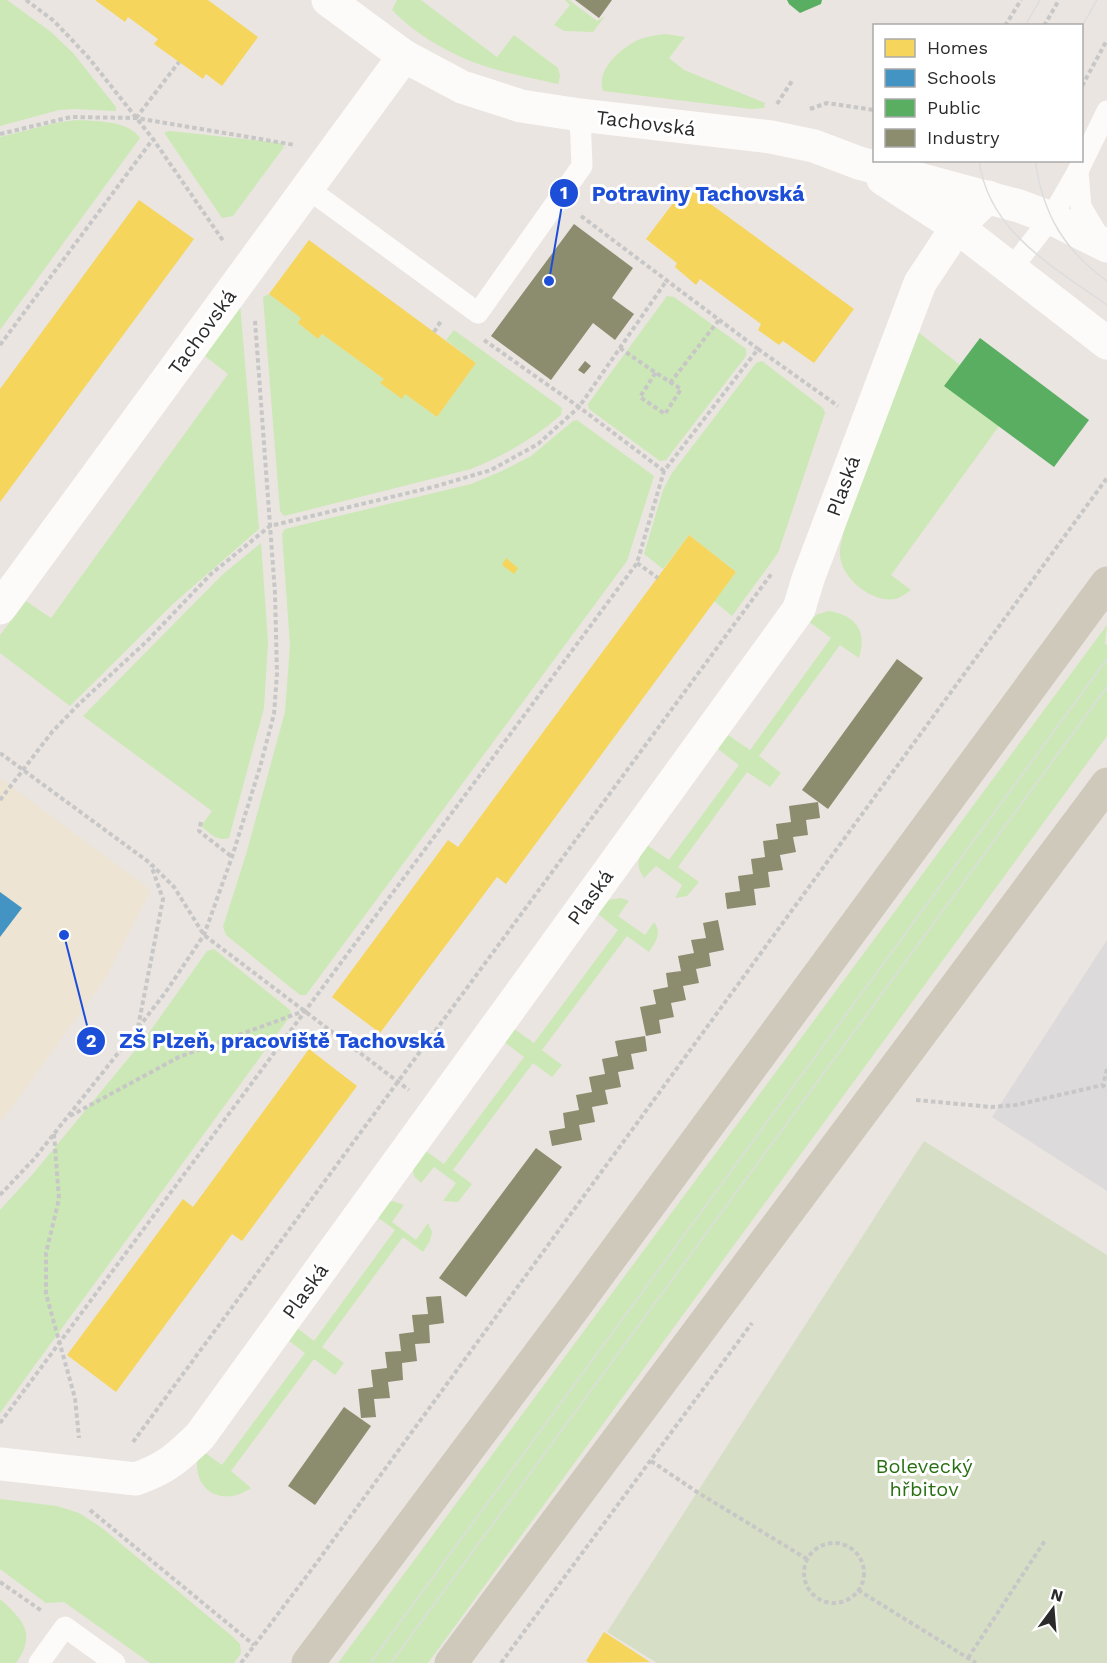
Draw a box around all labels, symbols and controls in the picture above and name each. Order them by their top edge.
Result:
legend [873,24,1083,162]
text: Homes [927,37,988,58]
text: Schools [927,67,996,88]
text: Public [927,97,981,118]
street label: Tachovská [595,105,697,141]
text: Industry [927,127,1000,148]
callout: Potraviny Tachovská [549,174,817,213]
text: Potraviny Tachovská [592,181,805,206]
text: 1 [560,182,568,203]
street label: Tachovská [163,284,241,380]
street label: Plaská [821,452,865,520]
street label: Plaská [562,865,618,929]
callout: ZŠ Plzeň, pracoviště Tachovská [76,1021,457,1060]
text: ZŠ Plzeň, pracoviště Tachovská [119,1028,446,1053]
text: 2 [86,1030,96,1051]
street label: Plaská [277,1259,333,1323]
park label: Bolevecký hřbitov [875,1454,973,1501]
north arrow [1023,1579,1083,1639]
text: N [1049,1584,1065,1606]

